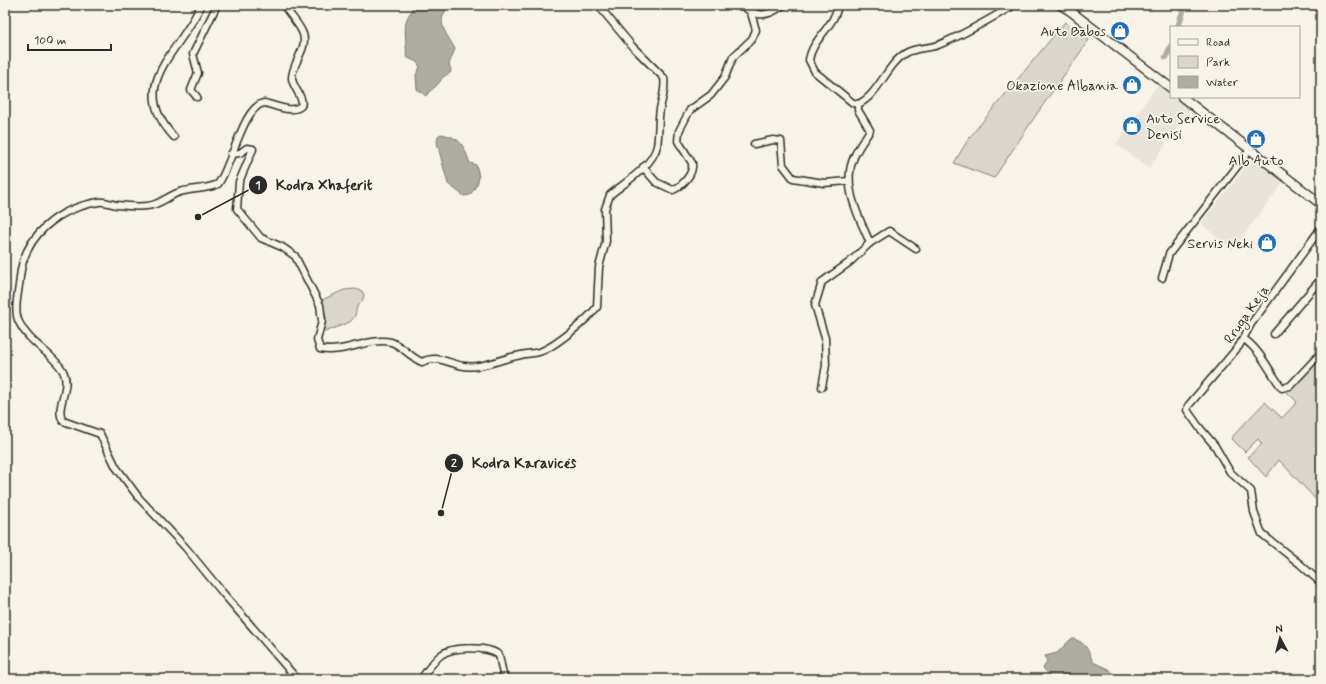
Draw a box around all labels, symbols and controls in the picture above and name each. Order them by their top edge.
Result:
shop icon: Auto Babos [1109,20,1131,42]
place label: Auto Babos [1040,23,1106,41]
scale bar [28,26,111,52]
legend [1170,26,1300,98]
text: 100 m [34,33,66,49]
text: Road [1206,35,1230,51]
text: Park [1206,55,1230,71]
shop icon: Okazione Albania [1121,74,1143,96]
text: Water [1206,75,1238,91]
place label: Okazione Albania [1006,77,1119,95]
place label: Auto Service Denisi [1146,110,1220,144]
shop icon: Auto Service Denisi [1121,115,1143,137]
shop icon: Alb Auto [1245,128,1267,150]
place label: Alb Auto [1229,152,1283,170]
callout: Kodra Xhaferit [248,171,379,198]
text: Kodra Xhaferit [276,176,373,196]
text: 1 [255,178,261,194]
shop icon: Servis Neki [1256,232,1278,254]
place label: Servis Neki [1188,235,1253,253]
street label: Rruga Keja [1220,282,1274,348]
callout: Kodra Karavicës [444,449,583,476]
text: Kodra Karavicës [472,454,577,474]
text: 2 [451,456,457,472]
north arrow [1260,618,1300,658]
text: N [1274,622,1283,636]

